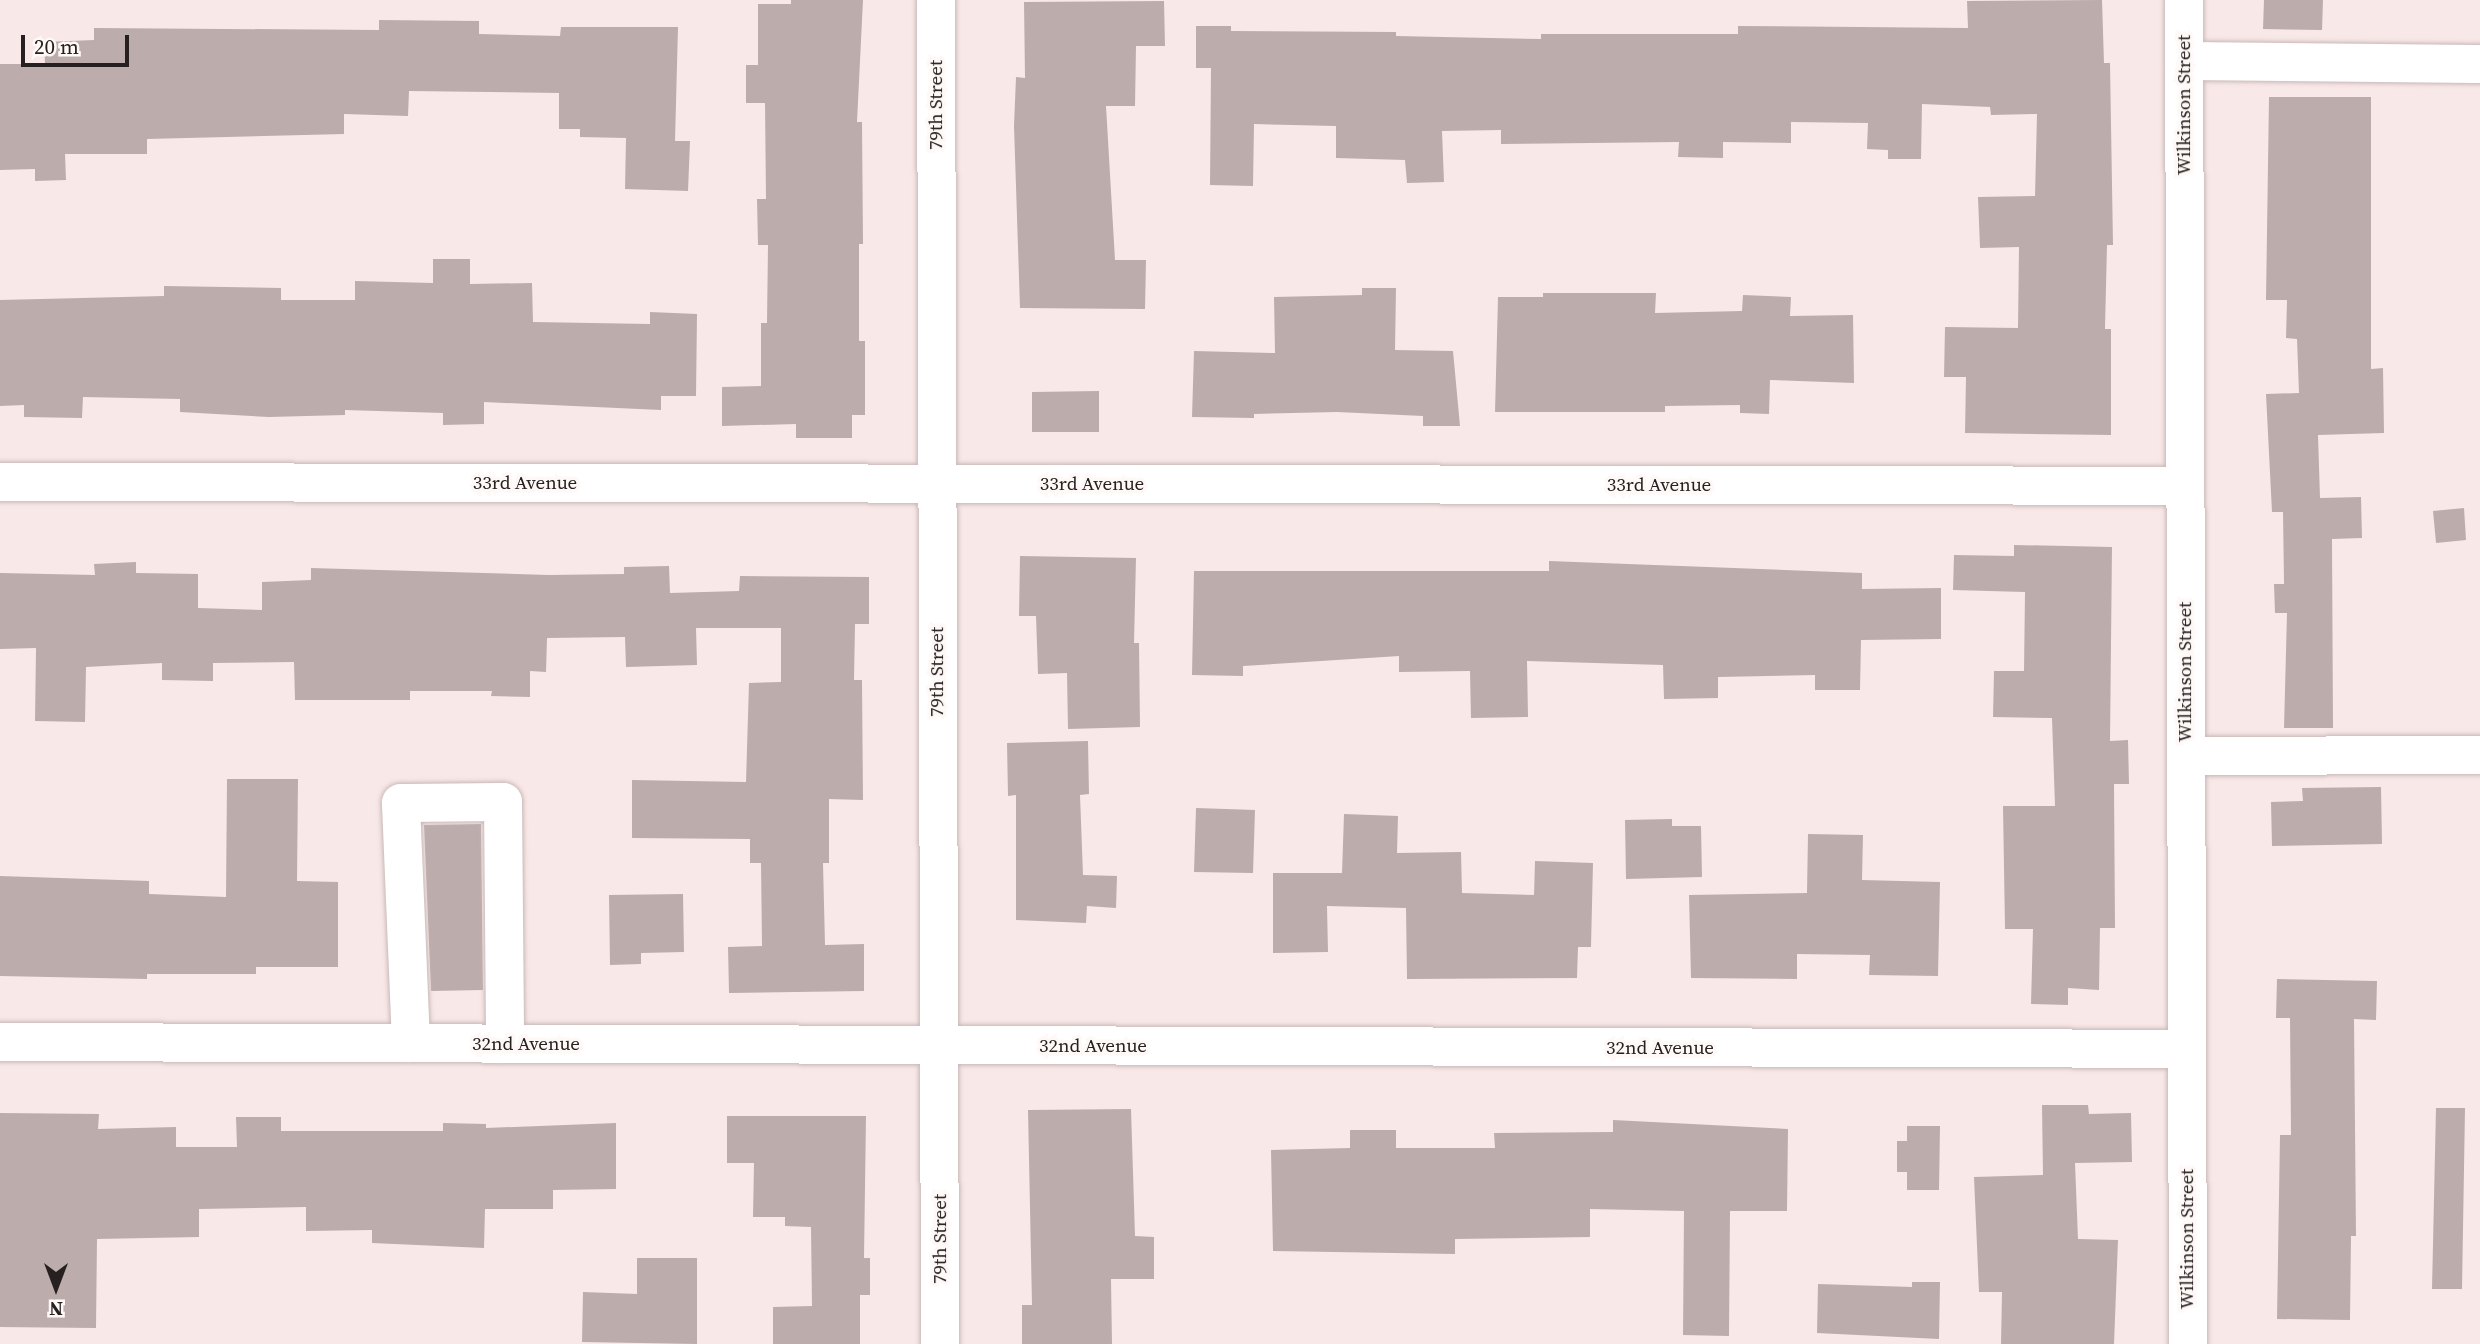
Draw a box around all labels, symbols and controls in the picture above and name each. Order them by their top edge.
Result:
scale bar [24,21,133,65]
text: 20 m [34,32,79,61]
street label: Wilkinson Street [2173,35,2195,175]
street label: 79th Street [925,60,947,150]
street label: 33rd Avenue [473,472,577,494]
street label: 33rd Avenue [1040,473,1144,495]
street label: 33rd Avenue [1607,474,1711,496]
street label: Wilkinson Street [2174,602,2196,742]
street label: 79th Street [926,627,948,717]
street label: 32nd Avenue [472,1033,580,1055]
street label: 32nd Avenue [1039,1035,1147,1057]
street label: 32nd Avenue [1606,1037,1714,1059]
street label: Wilkinson Street [2176,1169,2198,1309]
street label: 79th Street [929,1194,951,1284]
north arrow [21,1253,91,1323]
text: N [49,1296,63,1322]

